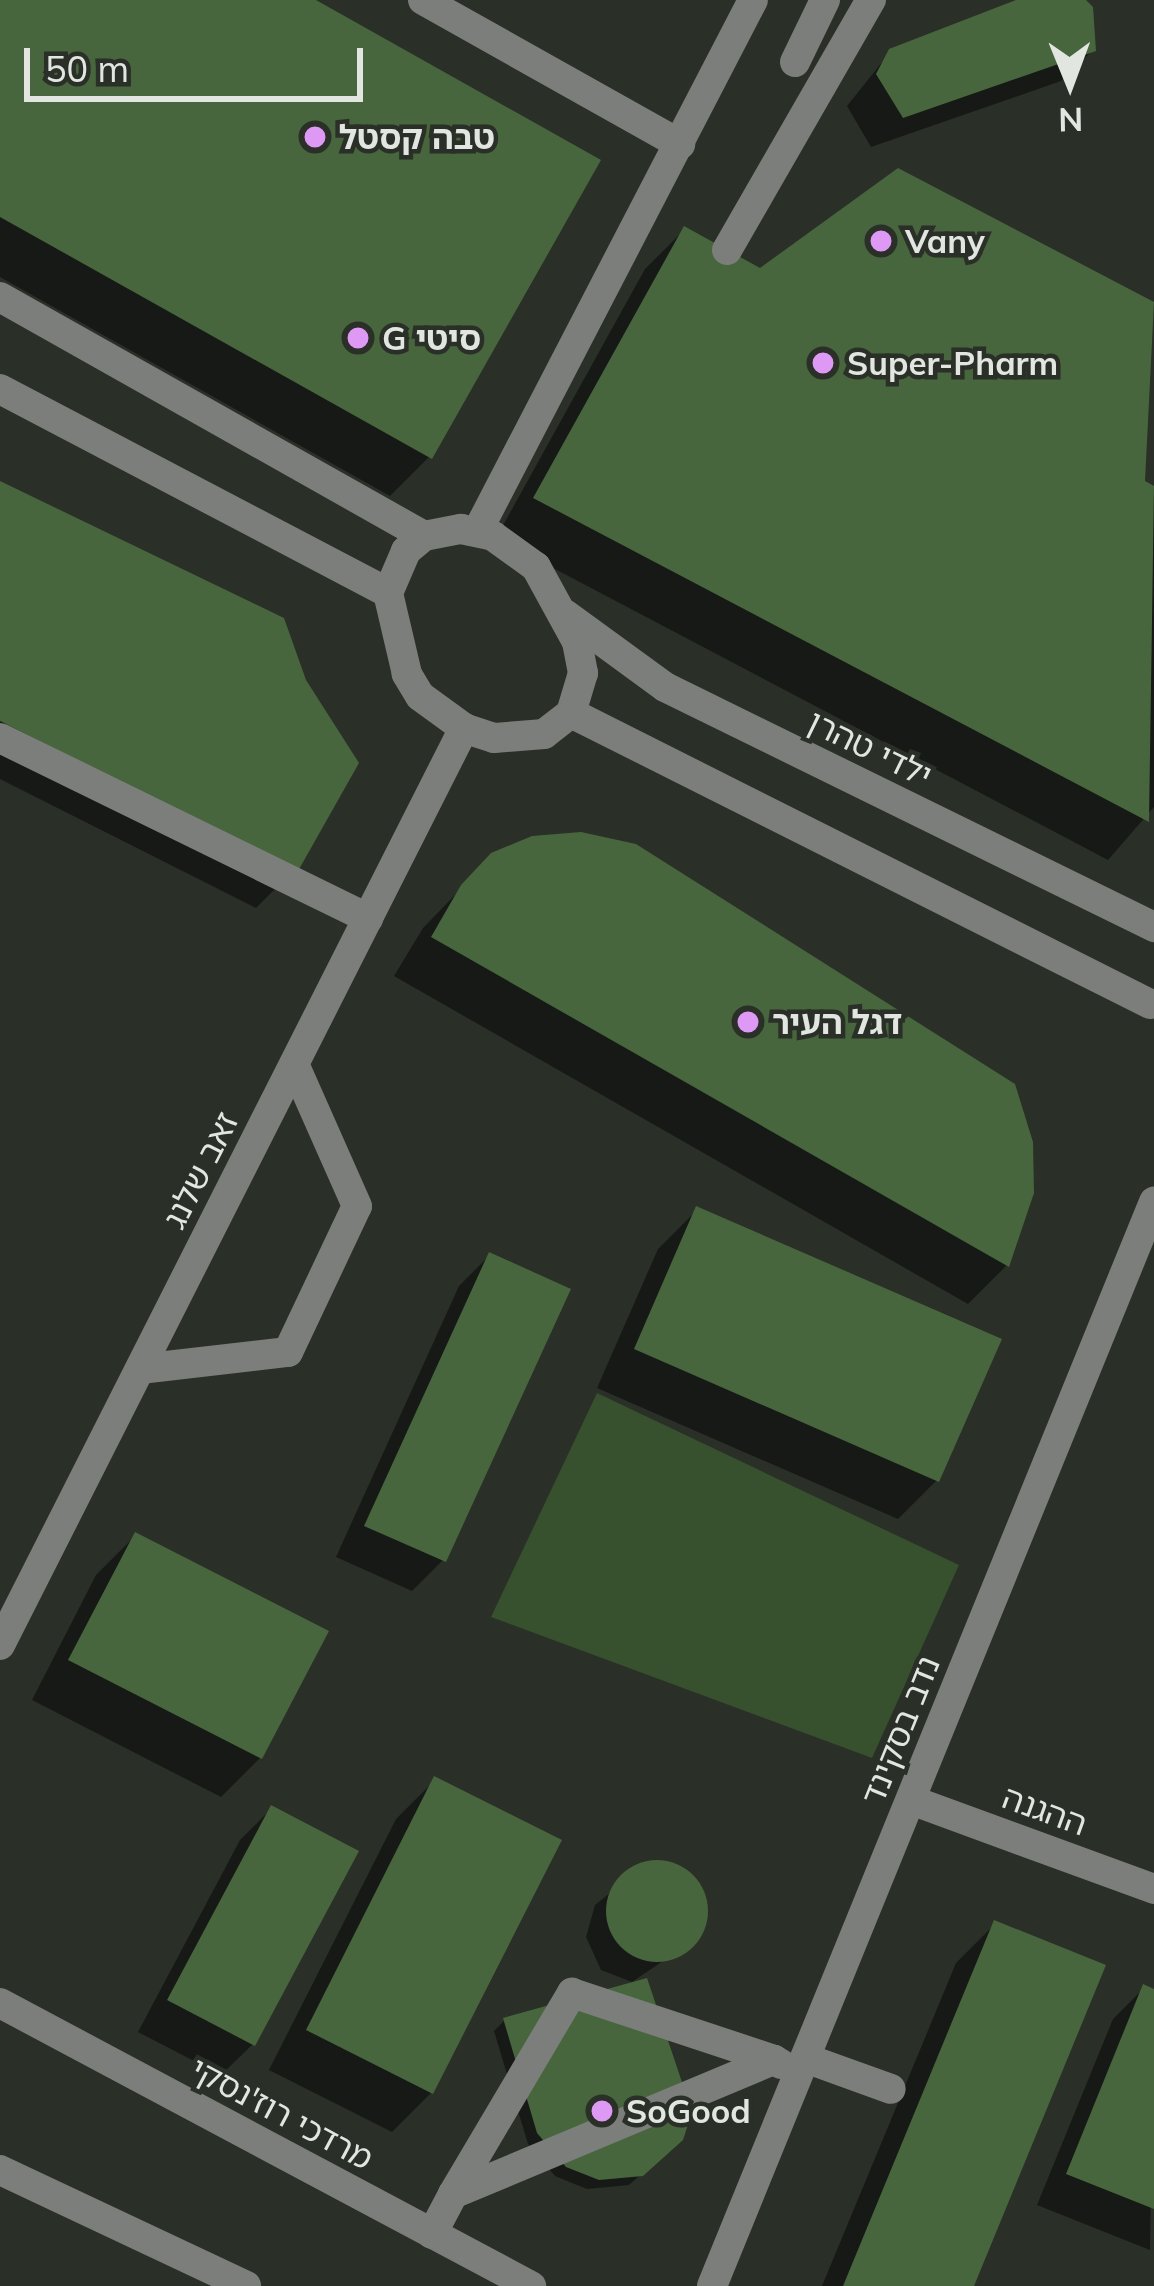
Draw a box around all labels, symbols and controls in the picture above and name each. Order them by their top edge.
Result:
scale bar [30,24,369,98]
north arrow [1010,24,1130,144]
text: 50 m [45,46,129,91]
text: N [1058,100,1083,141]
place label: טבה קסטל [339,117,495,157]
marker: טבה קסטל [302,124,328,150]
place label: Vany [905,221,985,261]
marker: Vany [868,228,894,254]
place label: G סיטי [382,318,481,358]
marker: G סיטי [345,325,371,351]
place label: Super-Pharm [847,343,1058,383]
marker: Super-Pharm [810,350,836,376]
street label: ילדי טהרן [802,701,938,795]
place label: דגל העיר [772,1002,902,1042]
marker: דגל העיר [735,1009,761,1035]
street label: זאב שלנג [154,1105,246,1235]
street label: נדב בסקינד [852,1650,948,1810]
street label: ההגנה [997,1777,1093,1843]
street label: מרדכי רוז'נסקי [184,2048,380,2178]
place label: SoGood [626,2091,751,2131]
marker: SoGood [589,2098,615,2124]

